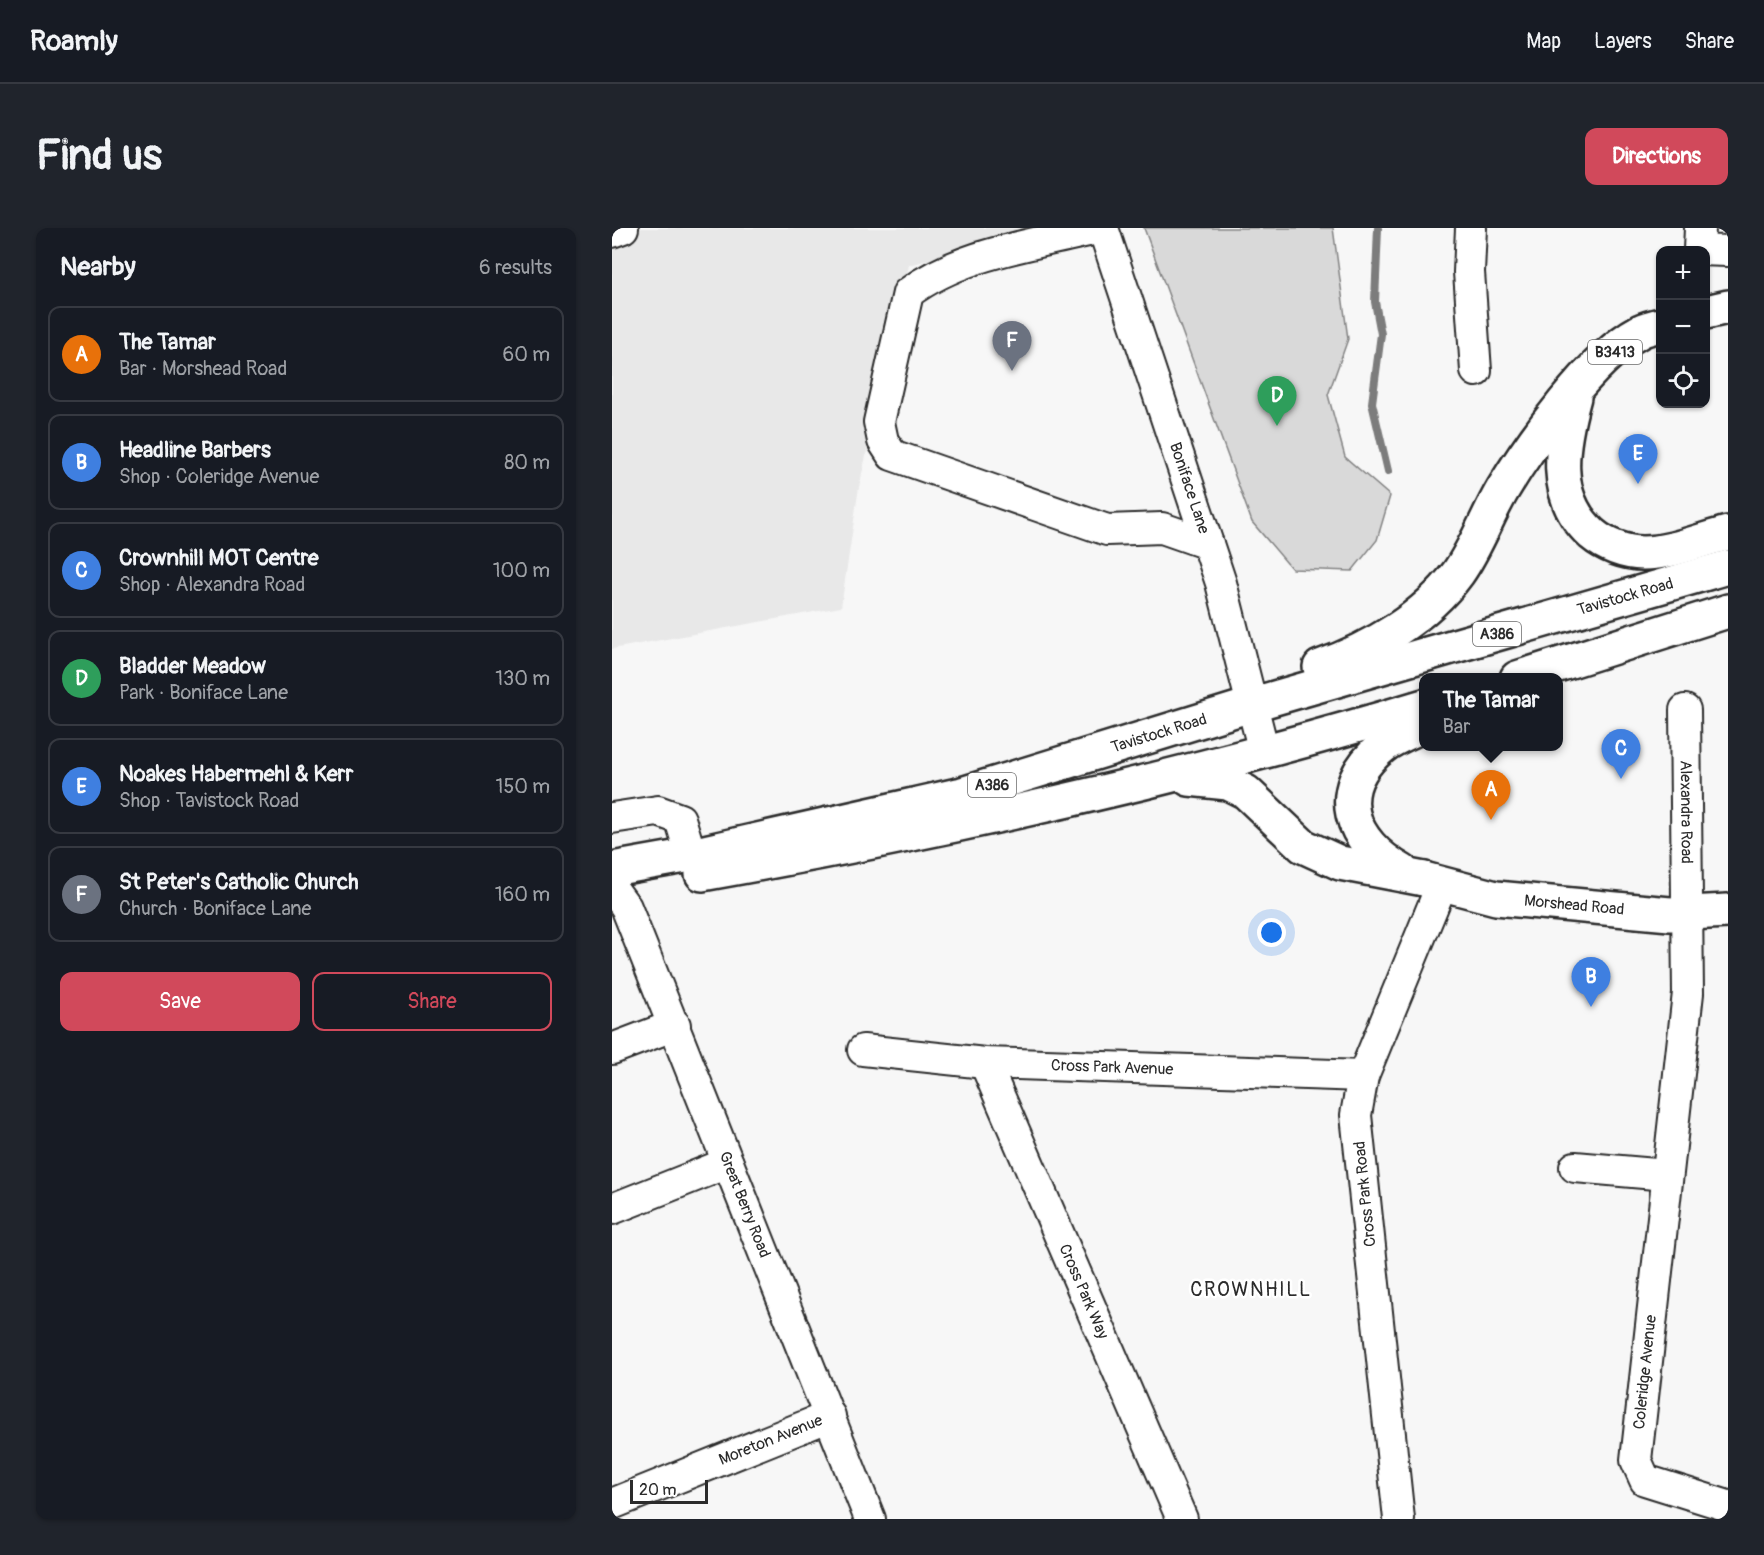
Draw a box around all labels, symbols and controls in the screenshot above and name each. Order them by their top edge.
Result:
text: Roamly [30,24,118,59]
text: Map [1526,28,1561,55]
text: Layers [1594,28,1652,55]
text: Share [1685,28,1734,55]
button: Directions [1585,128,1728,185]
text: Find us [36,130,162,182]
map controls [1656,246,1710,408]
button: + [1656,246,1710,300]
text: Nearby [60,251,136,283]
text: 6 results [479,255,552,280]
button: − [1656,300,1710,354]
pin: F [992,322,1032,371]
text: The Tamar [119,328,216,356]
road number: B3413 [1588,340,1642,364]
text: A [75,342,88,367]
text: 60 m [503,342,550,367]
button: locate [1656,354,1710,408]
text: Bar · Morshead Road [119,356,287,381]
pin: D [1258,376,1296,426]
pin: E [1618,434,1658,484]
text: Headline Barbers [119,436,271,464]
street label: Boniface Lane [1165,440,1214,536]
text: B [76,450,87,475]
text: 80 m [504,450,550,475]
text: Shop · Coleridge Avenue [119,464,319,489]
text: Crownhill MOT Centre [119,544,319,572]
text: C [75,558,88,583]
text: 100 m [493,558,550,583]
text: Shop · Alexandra Road [119,572,305,597]
street label: Tavistock Road [1575,573,1676,620]
road number: A386 [1473,622,1521,646]
text: Bladder Meadow [119,652,266,680]
text: D [75,666,88,691]
text: 130 m [495,666,550,691]
popup [1419,673,1563,751]
text: Park · Boniface Lane [119,680,288,705]
text: The Tamar [1443,686,1539,714]
street label: Tavistock Road [1109,709,1209,757]
text: Bar [1443,714,1470,739]
pin: C [1602,730,1640,779]
text: Noakes Habermehl & Kerr [119,760,353,788]
street label: Alexandra Road [1676,760,1697,864]
pin: A [1472,770,1510,820]
road number: A386 [968,773,1016,797]
text: E [76,774,87,799]
text: 150 m [496,774,550,799]
text: Shop · Tavistock Road [119,788,299,813]
text: St Peter's Catholic Church [119,868,359,896]
text: F [75,882,88,907]
text: 160 m [495,882,550,907]
street label: Morshead Road [1523,891,1625,920]
text: Church · Boniface Lane [119,896,311,921]
your location [1257,918,1286,947]
pin: B [1572,958,1610,1007]
button: Save [60,972,300,1031]
button: Share [312,972,552,1031]
street label: Cross Park Avenue [1051,1055,1174,1079]
street label: Cross Park Road [1350,1140,1380,1248]
street label: Great Berry Road [715,1149,775,1261]
street label: Cross Park Way [1055,1241,1113,1342]
district label: CROWNHILL [1190,1277,1312,1302]
street label: Coleridge Avenue [1629,1314,1661,1430]
street label: Moreton Avenue [716,1410,825,1470]
scale bar [630,1477,708,1504]
text: 20 m [639,1480,677,1500]

